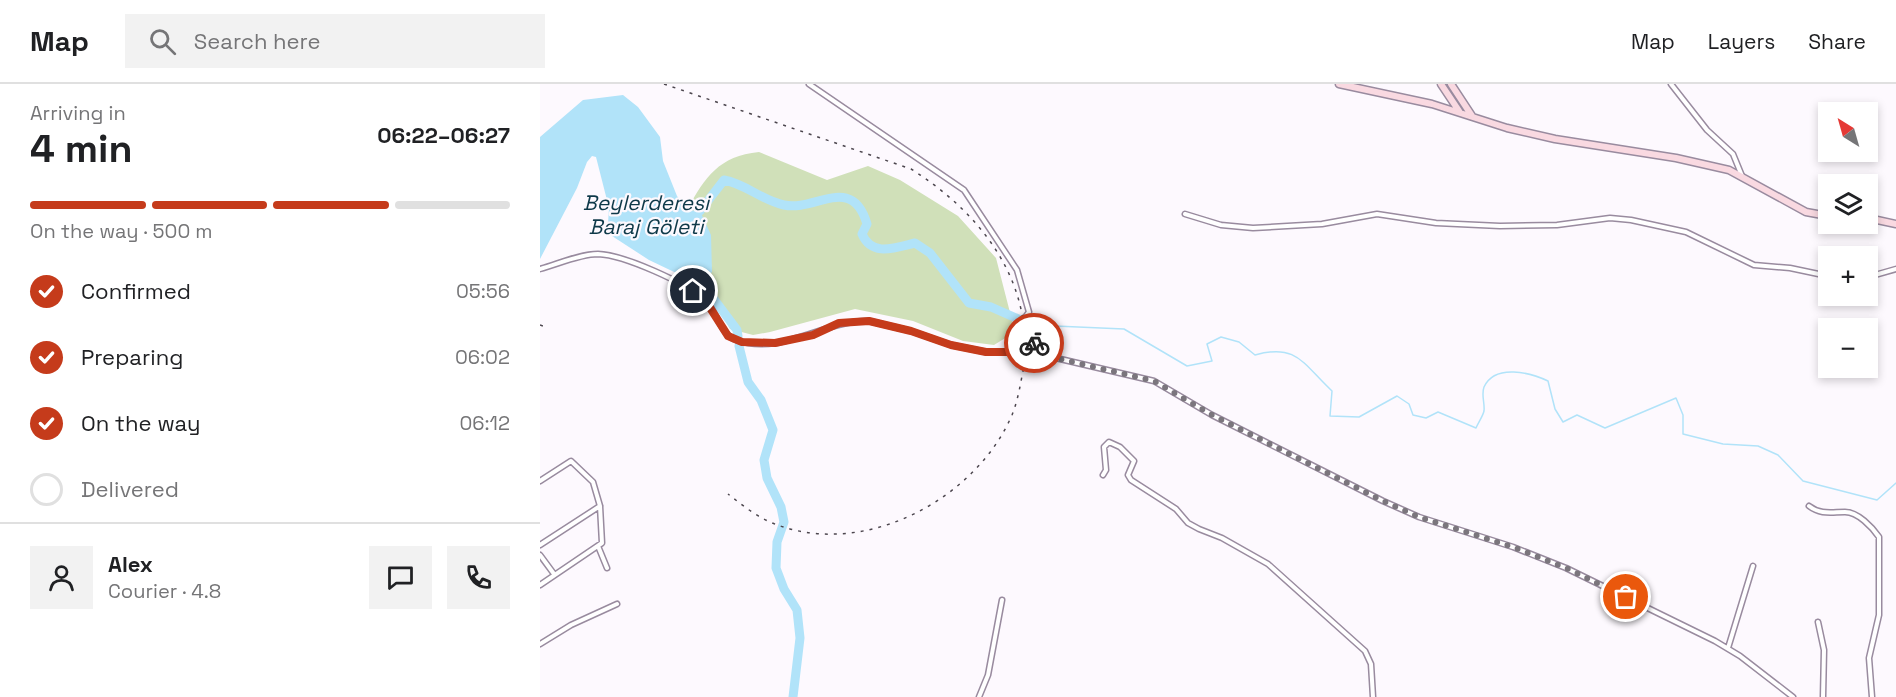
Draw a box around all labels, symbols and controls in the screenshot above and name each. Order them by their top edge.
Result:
search box [125,14,545,68]
text: Map [30,23,89,59]
icon: search [146,25,179,58]
text: Search here [194,27,321,55]
text: Map [1631,28,1675,55]
text: Layers [1708,28,1775,55]
text: Share [1808,28,1866,55]
text: Arriving in [30,100,126,126]
north arrow [1818,102,1878,162]
map controls [1818,102,1878,378]
text: 06:22–06:27 [377,121,510,149]
text: 4 min [30,124,132,173]
button: layers [1818,174,1878,234]
water label: Beylerderesi Baraj Göleti [583,189,712,240]
text: On the way · 500 m [30,218,213,244]
button: + [1818,246,1878,306]
pin [667,265,718,316]
icon: home [676,274,709,307]
icon: check [30,275,63,308]
text: Confirmed [81,277,191,305]
text: 05:56 [456,278,510,304]
courier [1004,313,1064,373]
button: − [1818,318,1878,378]
icon: bike [1018,327,1051,360]
icon: check [30,341,63,374]
text: Preparing [81,343,183,371]
text: 06:02 [455,344,510,370]
icon: check [30,407,63,440]
text: On the way [81,409,200,437]
text: 06:12 [459,410,510,436]
text: Delivered [81,475,179,503]
button: person [30,546,93,609]
button: chat [369,546,432,609]
button: phone [447,546,510,609]
text: Alex [108,550,153,578]
pin [1600,571,1651,622]
text: Courier · 4.8 [108,578,221,604]
icon: bag [1609,580,1642,613]

